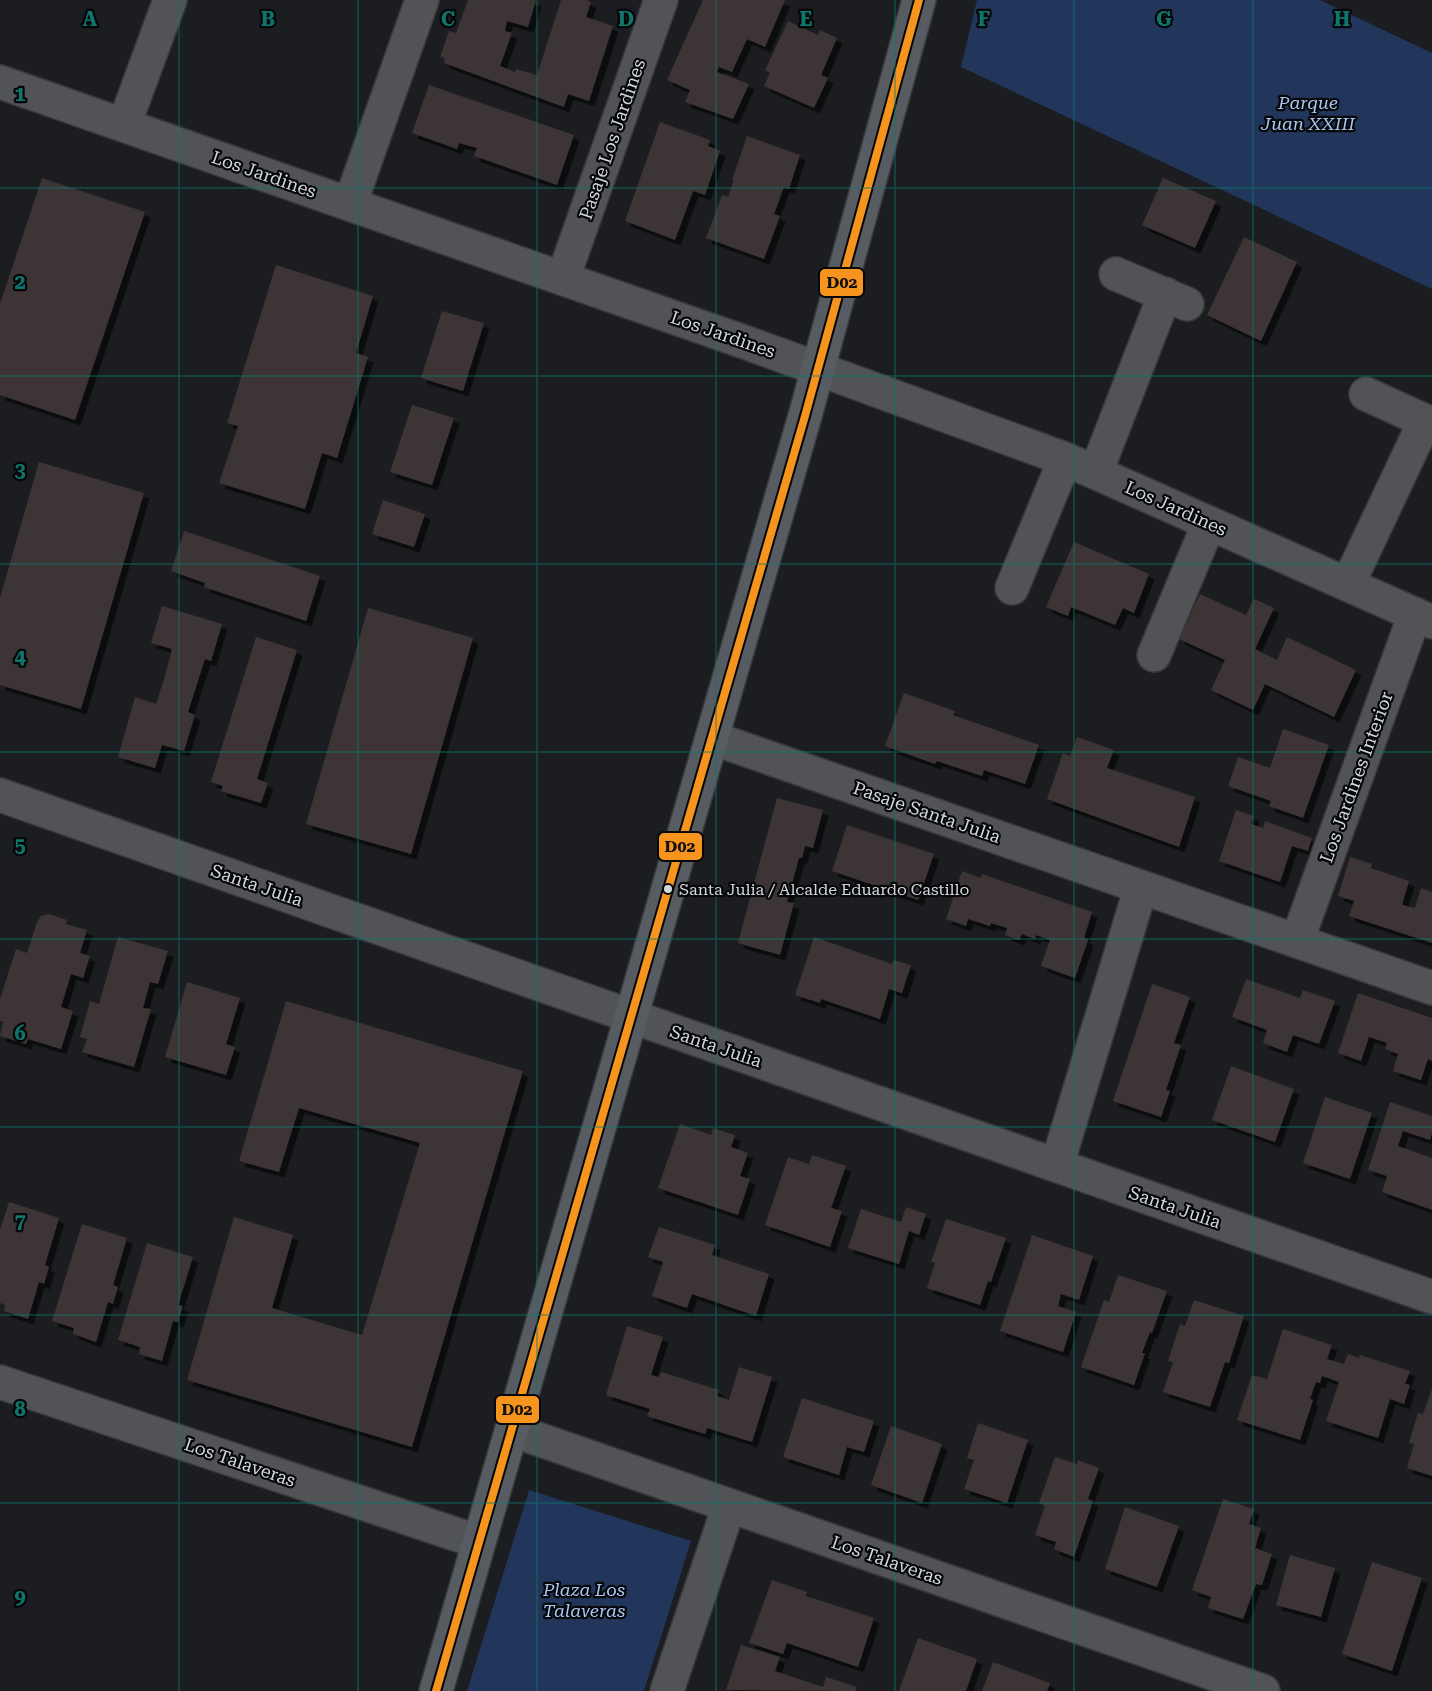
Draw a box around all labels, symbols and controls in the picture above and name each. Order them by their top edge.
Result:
text: A [83,7,98,31]
text: B [261,7,275,31]
text: C [441,7,455,31]
text: D [618,7,634,31]
text: E [800,7,813,31]
text: F [978,7,990,31]
text: G [1156,7,1172,31]
text: H [1334,7,1350,31]
street label: Pasaje Los Jardines [575,56,649,222]
text: 1 [14,82,26,106]
park label: Parque Juan XXIII [1260,92,1356,134]
street label: Los Jardines [209,146,319,202]
line badge: D02 [819,268,864,297]
text: 2 [14,270,26,294]
text: D02 [827,273,857,292]
street label: Los Jardines [668,306,778,362]
text: 3 [14,458,26,482]
street label: Los Jardines [1122,476,1230,540]
text: 4 [14,645,26,669]
street label: Los Jardines Interior [1315,689,1397,865]
street label: Pasaje Santa Julia [850,777,1004,847]
line badge: D02 [658,832,703,861]
text: 5 [14,833,26,857]
text: D02 [665,837,695,856]
street label: Santa Julia [208,859,306,911]
place label: Santa Julia / Alcalde Eduardo Castillo [679,880,969,899]
marker: Santa Julia / Alcalde Eduardo Castillo [662,883,674,895]
street label: Santa Julia [667,1020,765,1072]
text: 6 [14,1021,26,1045]
street label: Santa Julia [1126,1181,1224,1233]
text: 7 [14,1209,26,1233]
line badge: D02 [495,1395,540,1424]
text: 8 [14,1397,26,1421]
text: D02 [502,1400,532,1419]
street label: Los Talaveras [182,1433,298,1491]
street label: Los Talaveras [829,1531,945,1589]
park label: Plaza Los Talaveras [542,1579,625,1621]
text: 9 [14,1585,26,1609]

